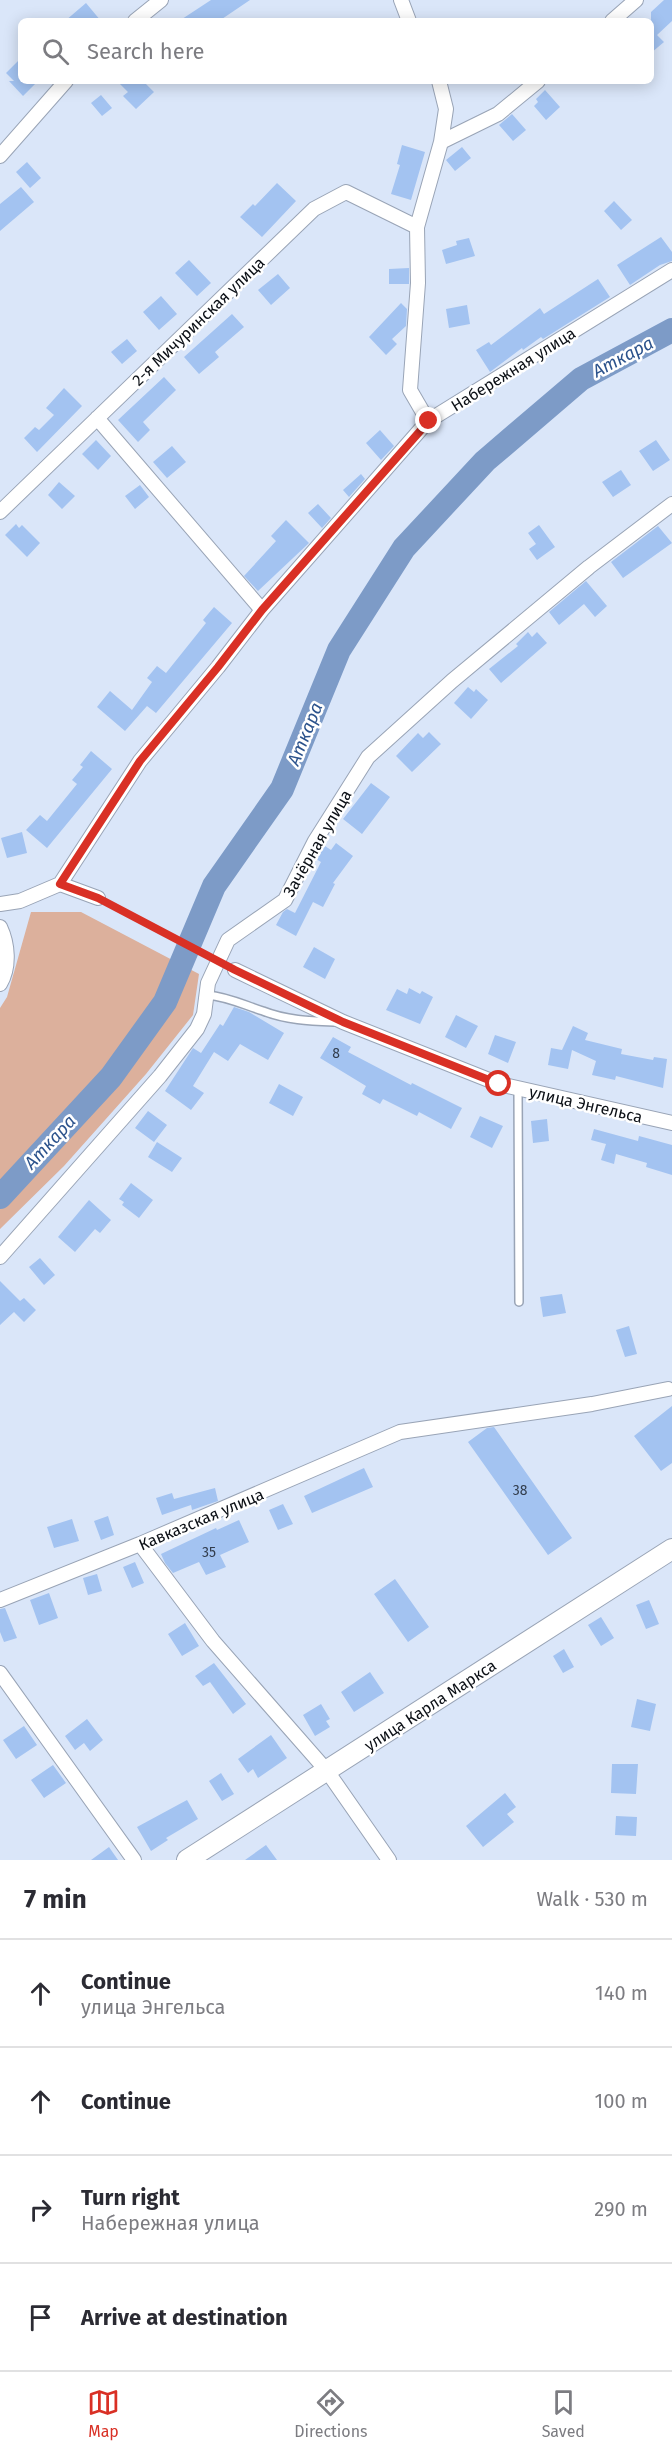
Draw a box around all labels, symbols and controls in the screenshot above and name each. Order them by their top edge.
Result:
search box [18,18,654,84]
icon: search [39,35,72,68]
text: Search here [87,38,205,65]
street label: 2-я Мичуринская улица [128,253,268,390]
street label: Набережная улица [448,323,579,415]
water label: Аткара [588,332,657,383]
route end [415,407,441,433]
water label: Аткара [282,699,328,770]
street label: Зачёрная улица [279,787,356,900]
house number: 8 [332,1045,340,1062]
route start [485,1070,511,1096]
street label: улица Энгельса [527,1082,644,1127]
water label: Аткара [19,1110,80,1174]
house number: 38 [513,1482,528,1499]
street label: Кавказская улица [136,1485,266,1554]
house number: 35 [202,1544,216,1561]
street label: улица Карла Маркса [361,1656,500,1755]
text: 7 min [24,1884,87,1915]
text: Walk · 530 m [536,1887,648,1911]
text: Continue [81,1968,171,1995]
icon: ahead [24,1977,57,2010]
text: 140 m [595,1981,648,2005]
text: улица Энгельса [81,1995,225,2019]
icon: ahead [24,2085,57,2118]
text: Continue [81,2088,171,2115]
text: 100 m [595,2089,648,2113]
text: Turn right [81,2184,180,2211]
icon: right [24,2193,57,2226]
text: 290 m [594,2197,648,2221]
text: Набережная улица [81,2211,260,2235]
icon: arrive [24,2301,57,2334]
text: Arrive at destination [81,2304,288,2331]
tab: Map [87,2386,120,2441]
tab: Directions [294,2386,368,2441]
tab: Saved [542,2386,585,2441]

